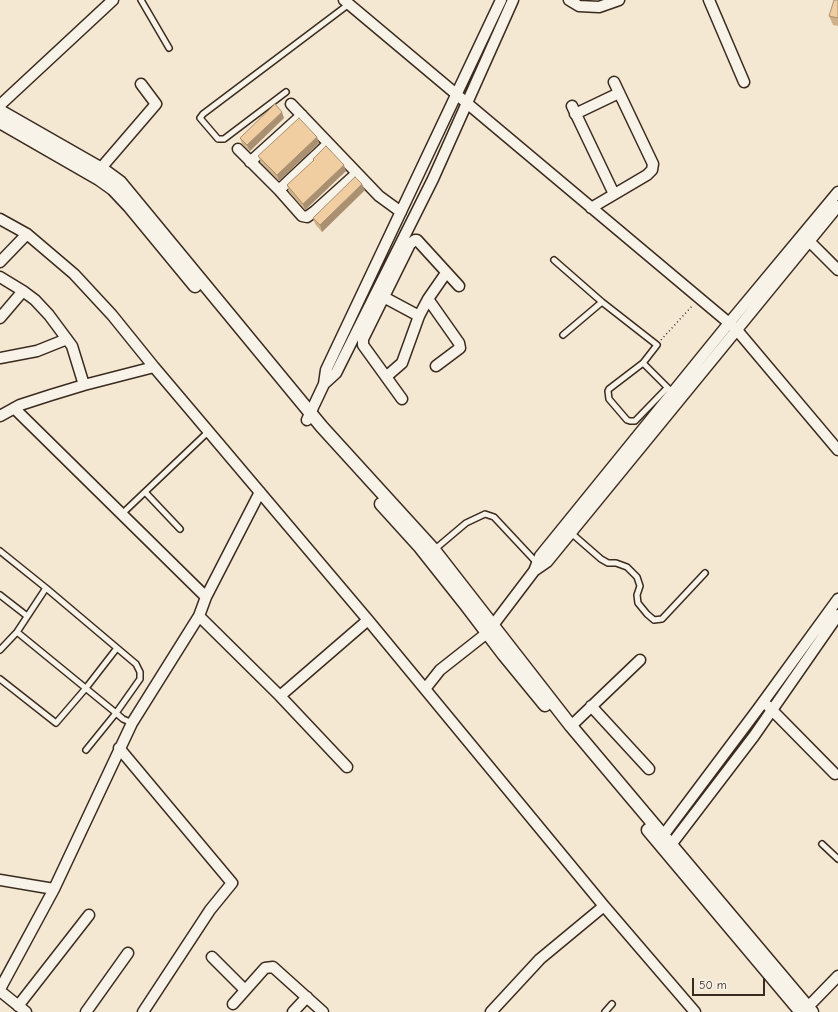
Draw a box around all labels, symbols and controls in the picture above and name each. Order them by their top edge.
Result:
scale bar [694,970,767,996]
text: 50 m [699,978,727,992]

